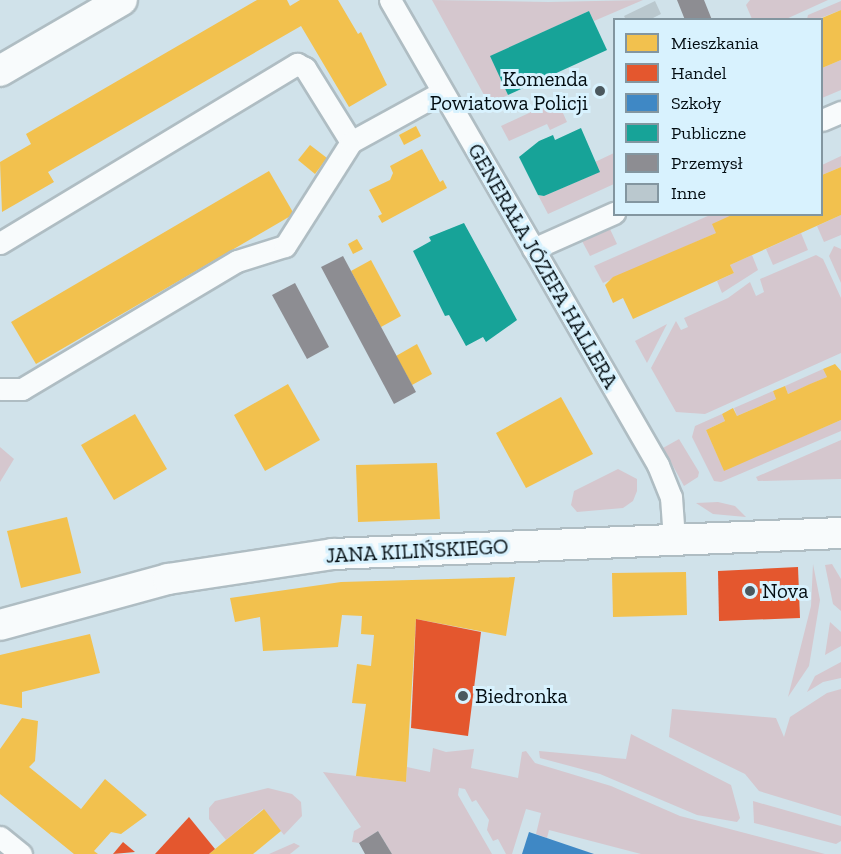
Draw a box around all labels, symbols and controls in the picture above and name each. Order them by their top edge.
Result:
legend [613,18,823,216]
text: Mieszkania [671,32,759,54]
text: Handel [671,62,727,84]
place label: Komenda Powiatowa Policji [430,66,588,116]
marker: Komenda Powiatowa Policji [593,84,607,98]
text: Szkoły [671,92,721,114]
text: Publiczne [671,122,746,144]
street label: GENERAŁA JÓZEFA HALLERA [462,138,624,394]
text: Przemysł [671,152,743,174]
text: Inne [671,182,706,204]
street label: JANA KILIŃSKIEGO [325,534,509,568]
place label: Nova [762,578,808,604]
marker: Nova [743,584,757,598]
place label: Biedronka [475,683,568,709]
marker: Biedronka [456,689,470,703]

